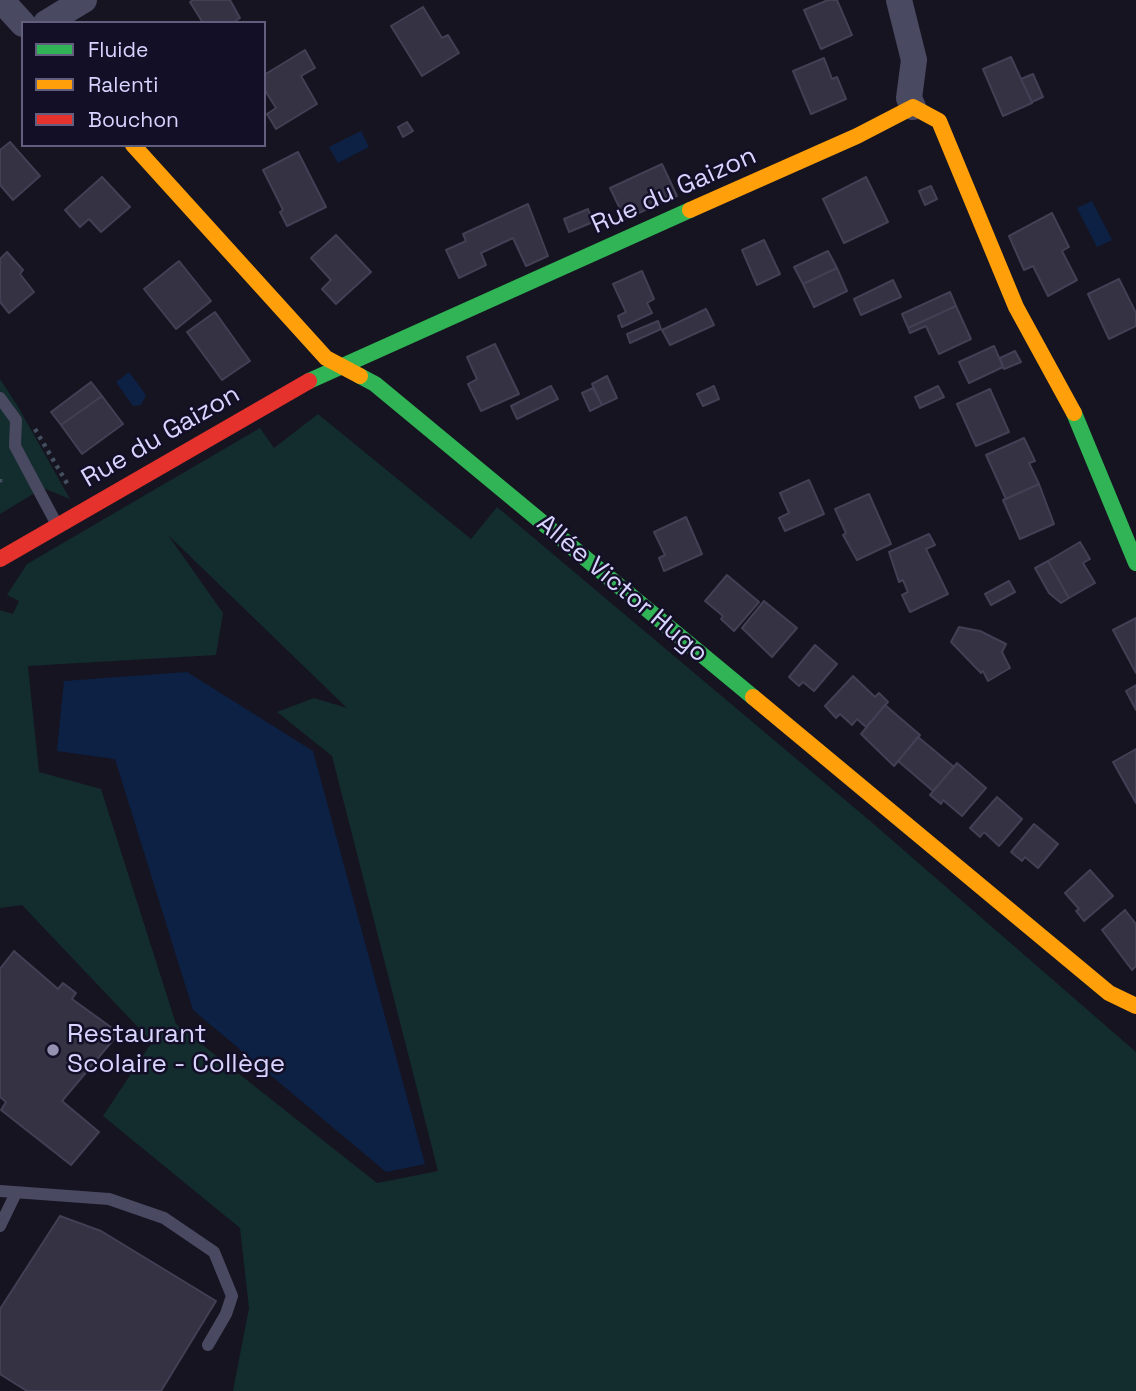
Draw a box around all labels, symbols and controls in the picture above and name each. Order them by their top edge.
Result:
legend [21,21,266,147]
text: Fluide [88,36,148,63]
text: Ralenti [88,71,158,98]
text: Bouchon [88,106,179,133]
street label: Rue du Gaizon [587,141,761,241]
street label: Rue du Gaizon [76,379,246,495]
street label: Allée Victor Hugo [530,508,714,670]
place label: Restaurant Scolaire - Collège [67,1019,285,1080]
marker: Restaurant Scolaire - Collège [45,1042,61,1058]

